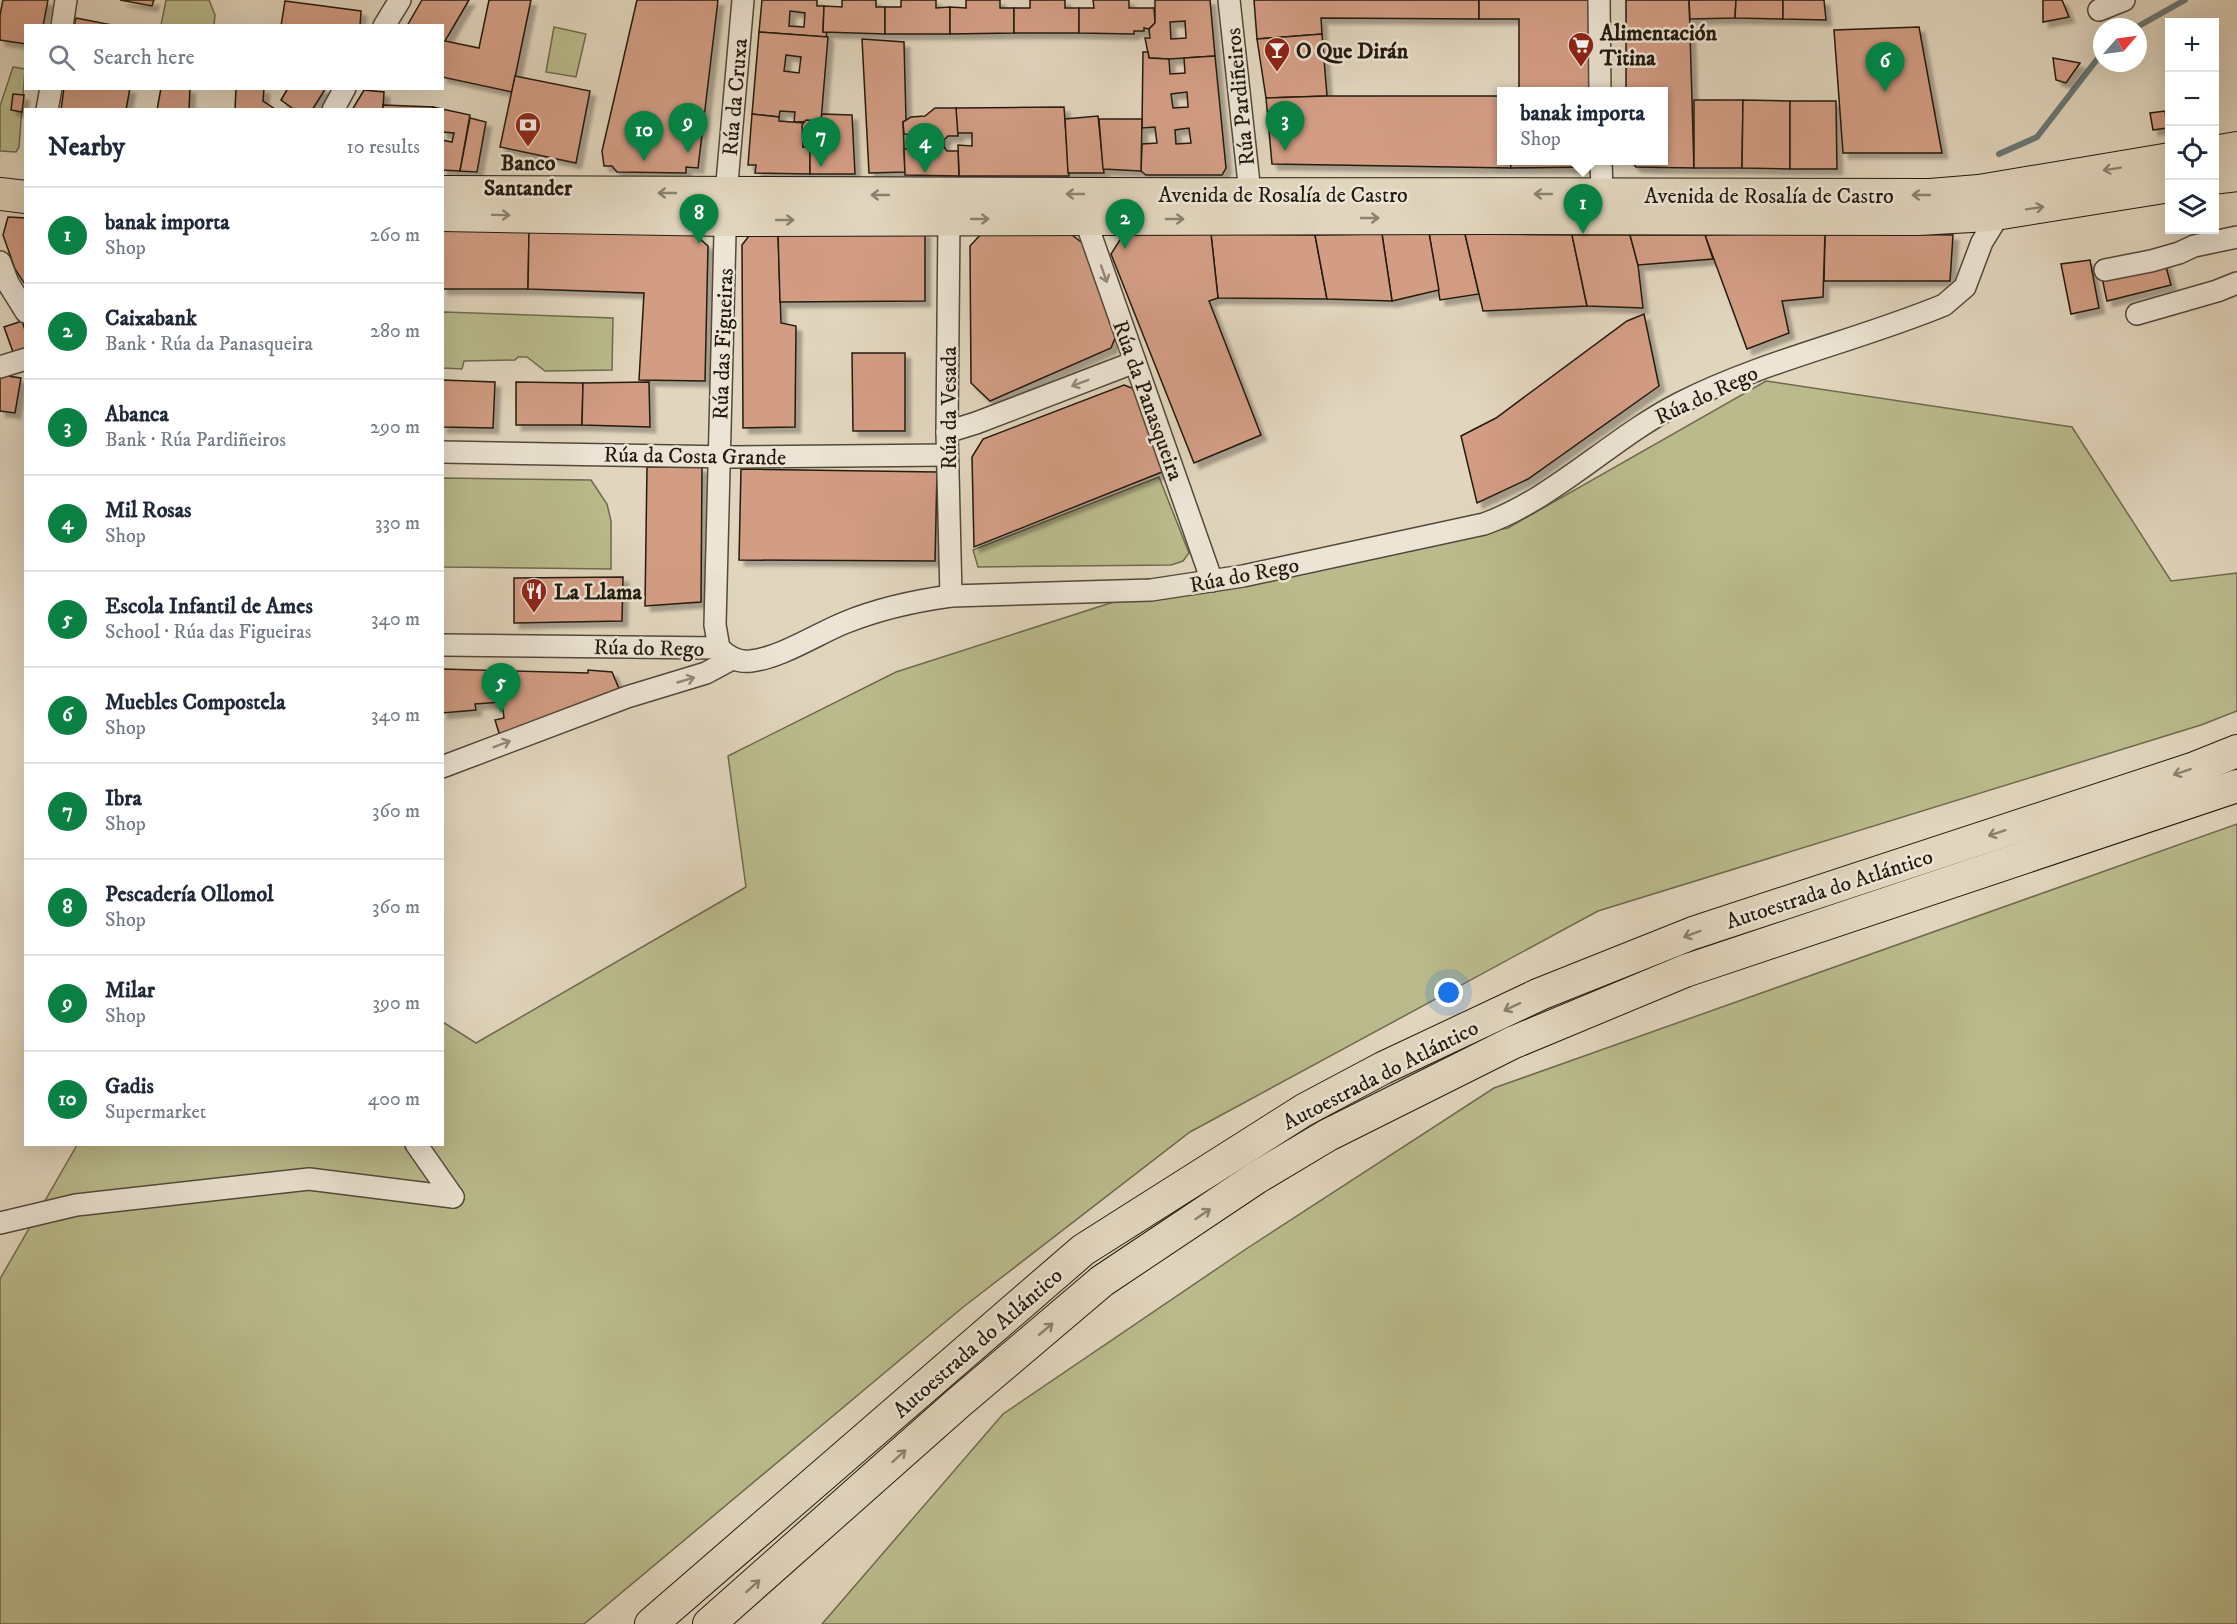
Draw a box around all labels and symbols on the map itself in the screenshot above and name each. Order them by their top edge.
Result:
north arrow [2093,18,2147,72]
place label: Alimentación Titina [1599,20,1717,72]
street label: Rúa Pardiñeiros [1220,26,1261,167]
supermarket icon: Alimentación Titina [1566,30,1596,68]
bar icon: O Que Dirán [1262,35,1292,73]
street label: Rúa da Cruxa [717,37,754,157]
place label: O Que Dirán [1296,38,1409,65]
pin: 6 [1866,42,1904,92]
pin: 3 [1266,102,1304,151]
pin: 9 [668,104,708,153]
bank icon: Banco Santander [513,110,543,148]
pin: 10 [624,112,664,161]
pin: 7 [802,118,840,167]
pin: 4 [906,124,944,173]
place label: Banco Santander [484,150,573,202]
one-way arrow [2102,163,2122,174]
street label: Avenida de Rosalía de Castro [1158,182,1408,209]
street label: Avenida de Rosalía de Castro [1644,183,1894,210]
pin: 1 [1564,184,1602,234]
one-way arrow [658,187,678,199]
one-way arrow [1066,188,1086,200]
one-way arrow [1534,188,1554,200]
one-way arrow [871,189,891,201]
one-way arrow [1911,189,1931,201]
pin: 8 [680,194,718,244]
pin: 2 [1106,200,1144,249]
one-way arrow [2025,202,2044,213]
one-way arrow [490,209,510,221]
one-way arrow [1359,212,1379,224]
one-way arrow [969,213,989,225]
one-way arrow [1164,213,1184,225]
one-way arrow [774,214,794,226]
one-way arrow [1100,265,1111,283]
street label: Rúa das Figueiras [707,268,740,420]
street label: Rúa da Panasqueira [1106,317,1189,485]
street label: Rúa da Vesada [936,346,963,470]
street label: Rúa do Rego [1651,360,1763,431]
one-way arrow [1072,378,1090,389]
street label: Rúa da Costa Grande [603,441,786,472]
street label: Rúa do Rego [1187,552,1301,599]
restaurant icon: La Llama [519,576,549,614]
place label: La Llama [554,579,643,606]
street label: Rúa do Rego [593,634,705,663]
pin: 5 [482,664,520,713]
one-way arrow [676,674,695,685]
one-way arrow [492,738,511,749]
one-way arrow [2173,767,2192,778]
one-way arrow [1988,828,2007,839]
street label: Autoestrada do Atlántico [1723,843,1936,936]
one-way arrow [1684,929,1702,940]
your location [1434,978,1463,1007]
one-way arrow [1503,1003,1521,1014]
street label: Autoestrada do Atlántico [1278,1014,1483,1136]
one-way arrow [1194,1207,1211,1219]
street label: Autoestrada do Atlántico [888,1262,1068,1424]
one-way arrow [1038,1322,1053,1336]
one-way arrow [891,1449,906,1463]
one-way arrow [745,1579,760,1593]

